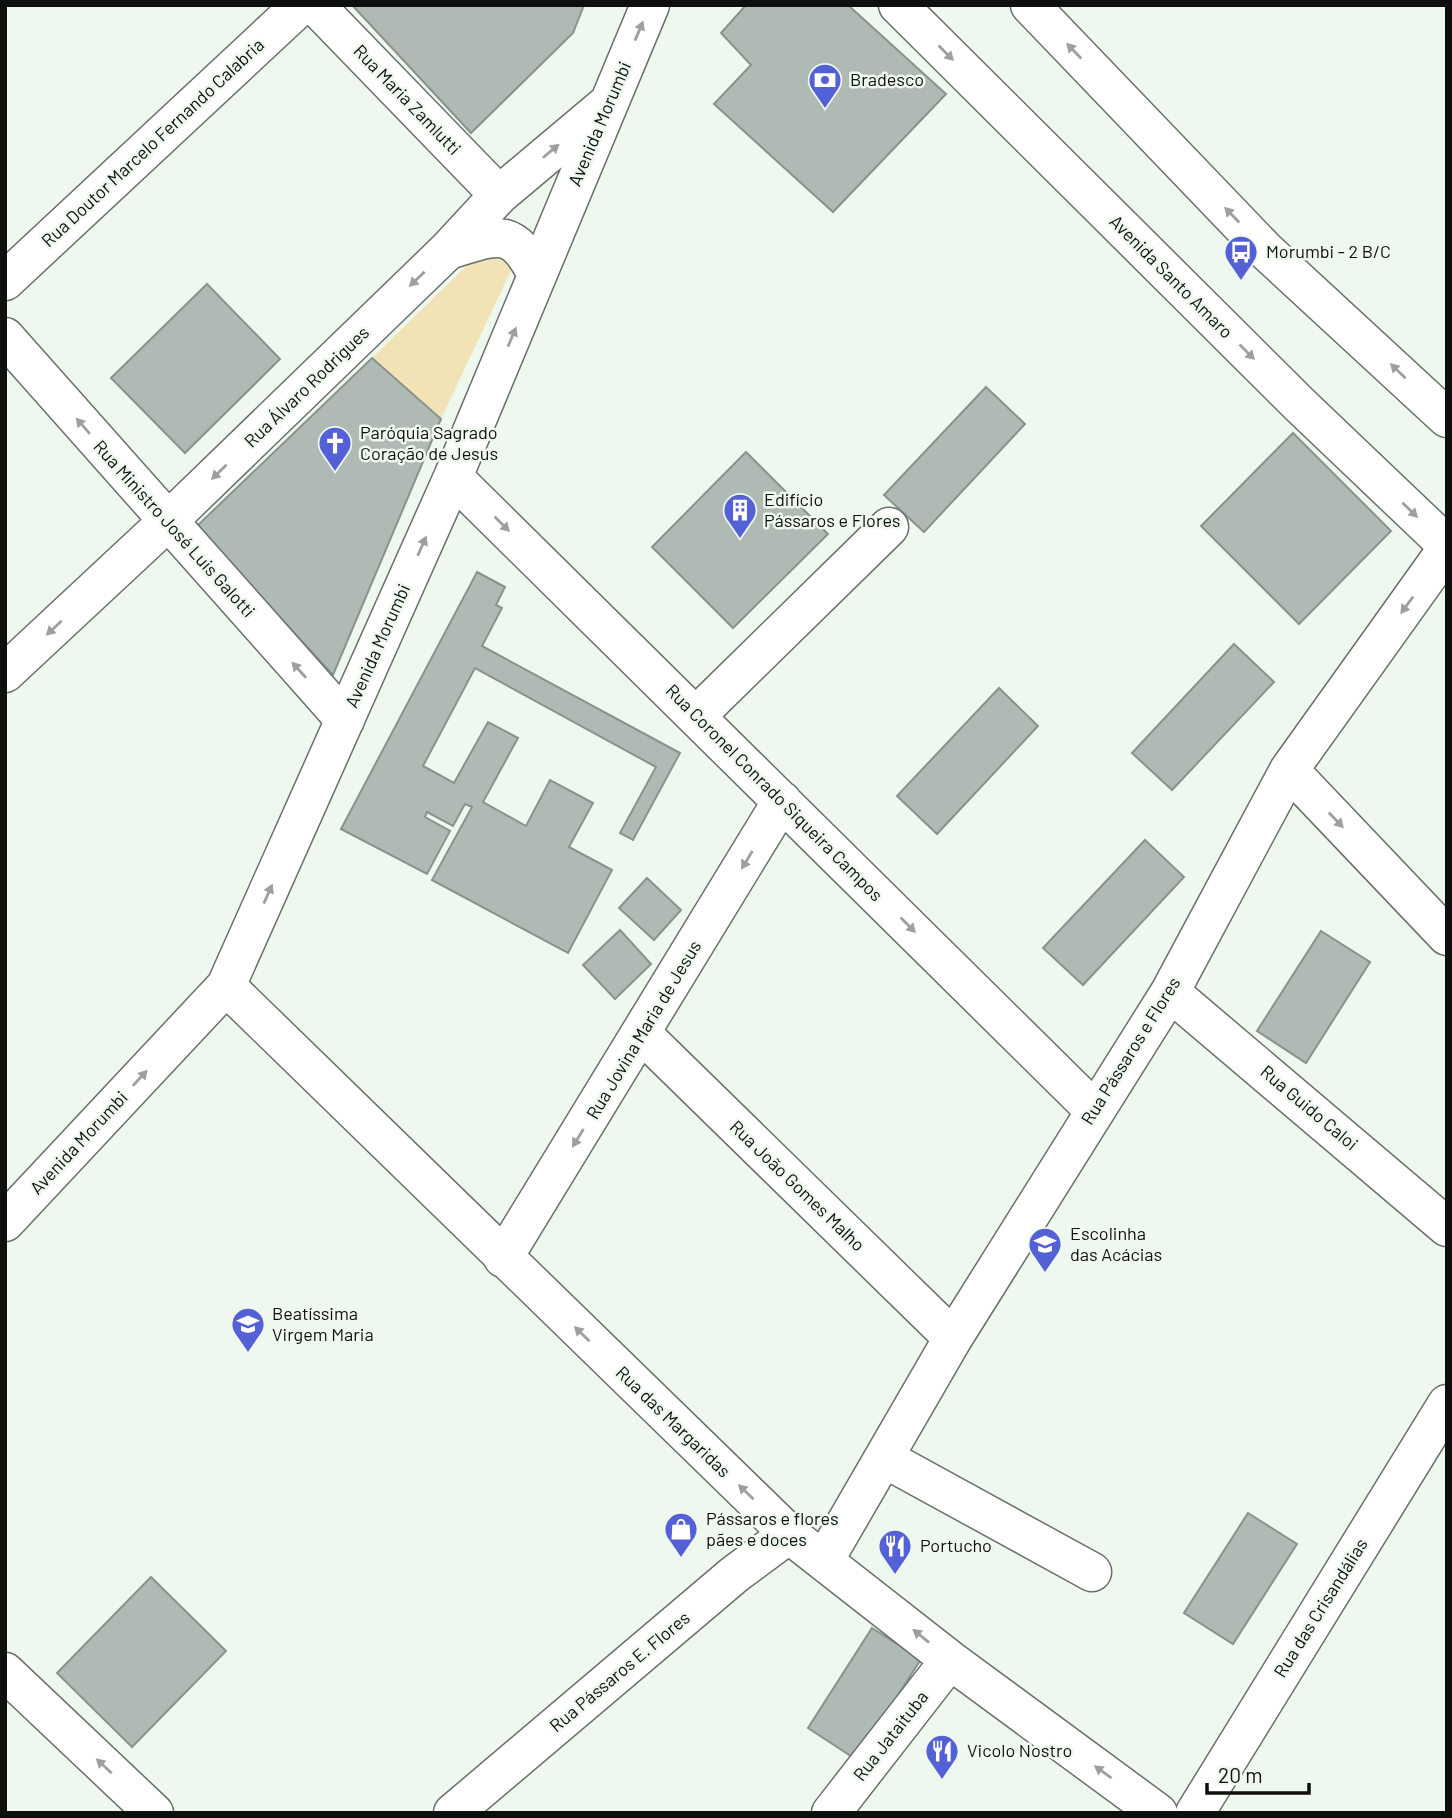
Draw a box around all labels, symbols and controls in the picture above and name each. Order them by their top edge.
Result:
one-way arrow [634,21,645,42]
street label: Rua Doutor Marcelo Fernando Calabria [37,33,268,251]
street label: Rua Maria Zamlutti [349,40,466,159]
one-way arrow [1067,43,1083,60]
one-way arrow [937,45,954,61]
street label: Avenida Morumbi [563,58,635,189]
bank icon: Bradesco [806,61,844,110]
place label: Bradesco [850,68,924,90]
one-way arrow [543,144,560,159]
one-way arrow [1224,207,1240,224]
street label: Avenida Santo Amaro [1105,210,1238,343]
bus stop icon: Morumbi - 2 B/C [1222,233,1260,282]
place label: Morumbi - 2 B/C [1266,240,1391,262]
one-way arrow [409,271,426,288]
street label: Rua Álvaro Rodrigues [239,321,373,452]
one-way arrow [506,326,517,347]
one-way arrow [1238,343,1254,360]
one-way arrow [1389,362,1406,379]
one-way arrow [75,417,91,435]
place label: Paróquia Sagrado Coração de Jesus [360,421,498,464]
church icon: Paróquia Sagrado Coração de Jesus [316,424,354,473]
street label: Rua Ministro José Luis Galotti [89,435,260,621]
one-way arrow [211,463,228,479]
place label: Edifício Pássaros e Flores [764,488,900,531]
building icon: Edifício Pássaros e Flores [721,491,759,540]
one-way arrow [1401,502,1418,518]
one-way arrow [493,516,510,532]
one-way arrow [416,536,428,556]
street label: Avenida Morumbi [340,580,414,711]
one-way arrow [1400,596,1414,614]
one-way arrow [45,620,62,636]
one-way arrow [292,661,307,678]
street label: Rua Coronel Conrado Siqueira Campos [662,679,888,905]
one-way arrow [1327,811,1343,828]
one-way arrow [741,850,754,869]
one-way arrow [263,883,274,904]
one-way arrow [899,917,916,934]
street label: Rua Jovina Maria de Jesus [581,936,705,1123]
street label: Rua Pássaros e Flores [1076,973,1185,1128]
street label: Rua Guido Caloi [1256,1060,1363,1154]
one-way arrow [132,1070,148,1087]
street label: Avenida Morumbi [25,1086,132,1199]
street label: Rua João Gomes Malho [726,1115,870,1255]
one-way arrow [571,1128,584,1147]
place label: Escolinha das Acácias [1070,1222,1162,1265]
school or university icon: Escolinha das Acácias [1026,1225,1064,1274]
place label: Beatíssima Virgem Maria [272,1302,374,1345]
school or university icon: Beatíssima Virgem Maria [229,1305,267,1354]
one-way arrow [573,1326,591,1342]
street label: Rua das Margaridas [612,1361,736,1482]
one-way arrow [738,1484,755,1500]
place label: Pássaros e flores pães e doces [706,1507,839,1550]
shop icon: Pássaros e flores pães e doces [662,1510,700,1559]
restaurant icon: Portucho [876,1527,914,1576]
place label: Portucho [920,1534,992,1556]
street label: Rua das Crisandálias [1268,1534,1372,1681]
street label: Rua Pássaros E. Flores [545,1606,694,1736]
one-way arrow [913,1629,931,1644]
street label: Rua Jataituba [848,1686,932,1785]
restaurant icon: Vicolo Nostro [923,1732,961,1781]
place label: Vicolo Nostro [967,1739,1072,1761]
scale bar [1207,1752,1308,1796]
one-way arrow [96,1758,113,1774]
text: 20 m [1218,1762,1263,1787]
one-way arrow [1095,1765,1113,1780]

